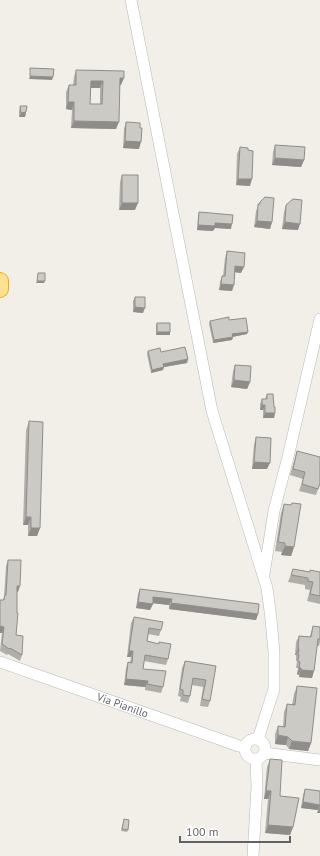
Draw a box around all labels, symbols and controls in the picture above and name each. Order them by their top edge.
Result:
street label: Via Pianillo [94,689,150,721]
scale bar [180,818,290,844]
text: 100 m [186,824,219,839]

